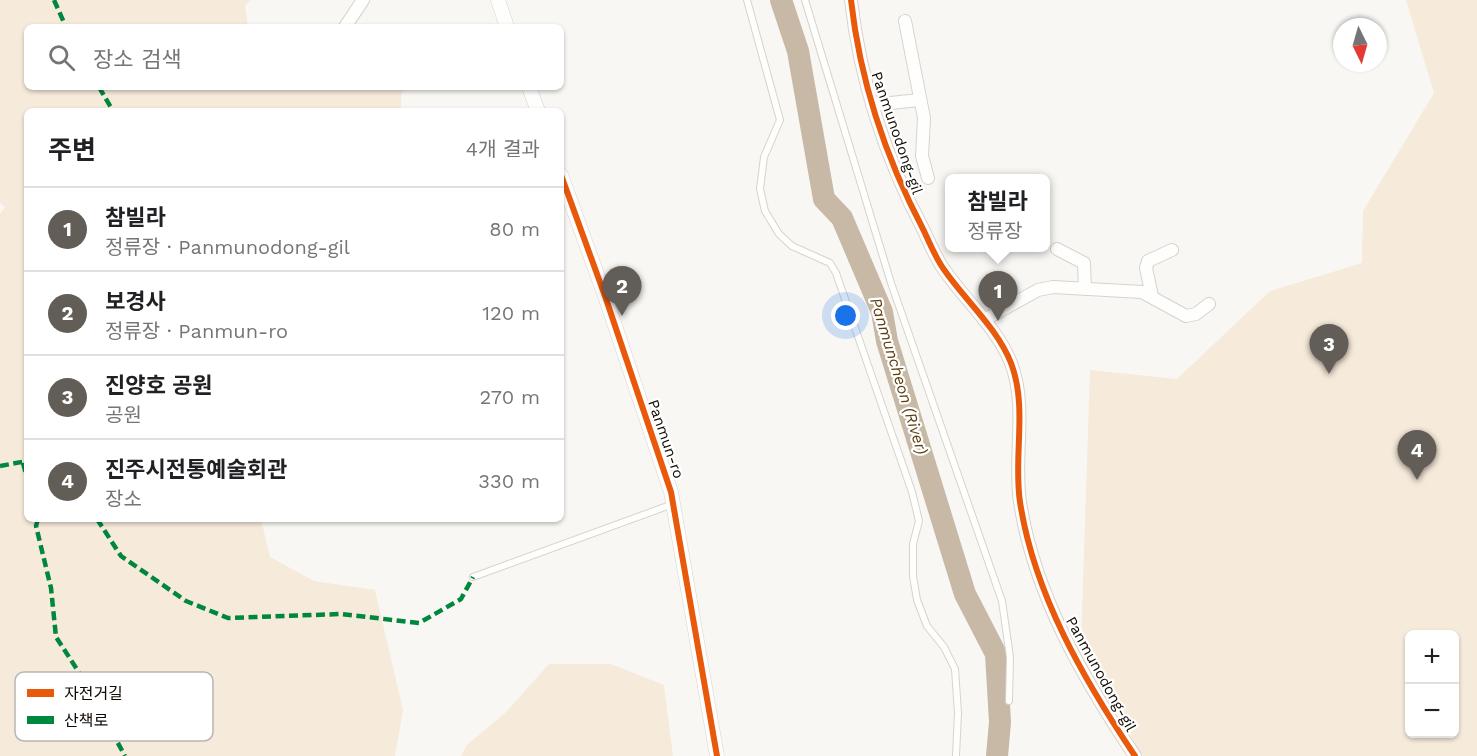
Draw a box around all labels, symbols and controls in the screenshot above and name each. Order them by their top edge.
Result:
north arrow [1333,18,1387,72]
search box [24,24,564,90]
icon: search [45,41,78,74]
text: 장소 검색 [93,47,181,72]
street label: Panmunodong-gil [868,69,927,197]
text: 주변 [48,135,96,165]
text: 4개 결과 [466,137,540,161]
popup [945,174,1050,252]
text: 참빌라 [967,189,1028,214]
text: 참빌라 [105,205,166,230]
text: 1 [63,217,72,241]
text: 80 m [489,217,540,241]
text: 정류장 [967,219,1022,243]
text: 정류장 · Panmunodong-gil [105,235,350,259]
pin: 2 [602,266,642,316]
pin: 1 [978,272,1018,321]
text: 보경사 [105,289,166,314]
water label: Panmuncheon (River) [866,295,932,457]
text: 2 [62,301,73,325]
text: 120 m [482,301,540,325]
your location [831,301,860,330]
text: 정류장 · Panmun-ro [105,319,288,343]
pin: 3 [1310,324,1348,374]
text: 진양호 공원 [105,373,213,398]
text: 3 [62,385,73,409]
text: 270 m [480,385,540,409]
street label: Panmun-ro [644,397,688,481]
text: 공원 [105,403,142,427]
pin: 4 [1398,430,1436,480]
text: 진주시전통예술회관 [105,457,287,482]
text: 4 [61,469,74,493]
text: 330 m [478,469,540,493]
text: 장소 [105,487,142,511]
street label: Panmunodong-gil [1062,613,1140,735]
map controls [1405,630,1459,738]
button: + [1405,630,1459,684]
legend [15,672,213,741]
text: 자전거길 [64,684,123,703]
button: − [1405,684,1459,738]
text: 산책로 [64,711,108,730]

